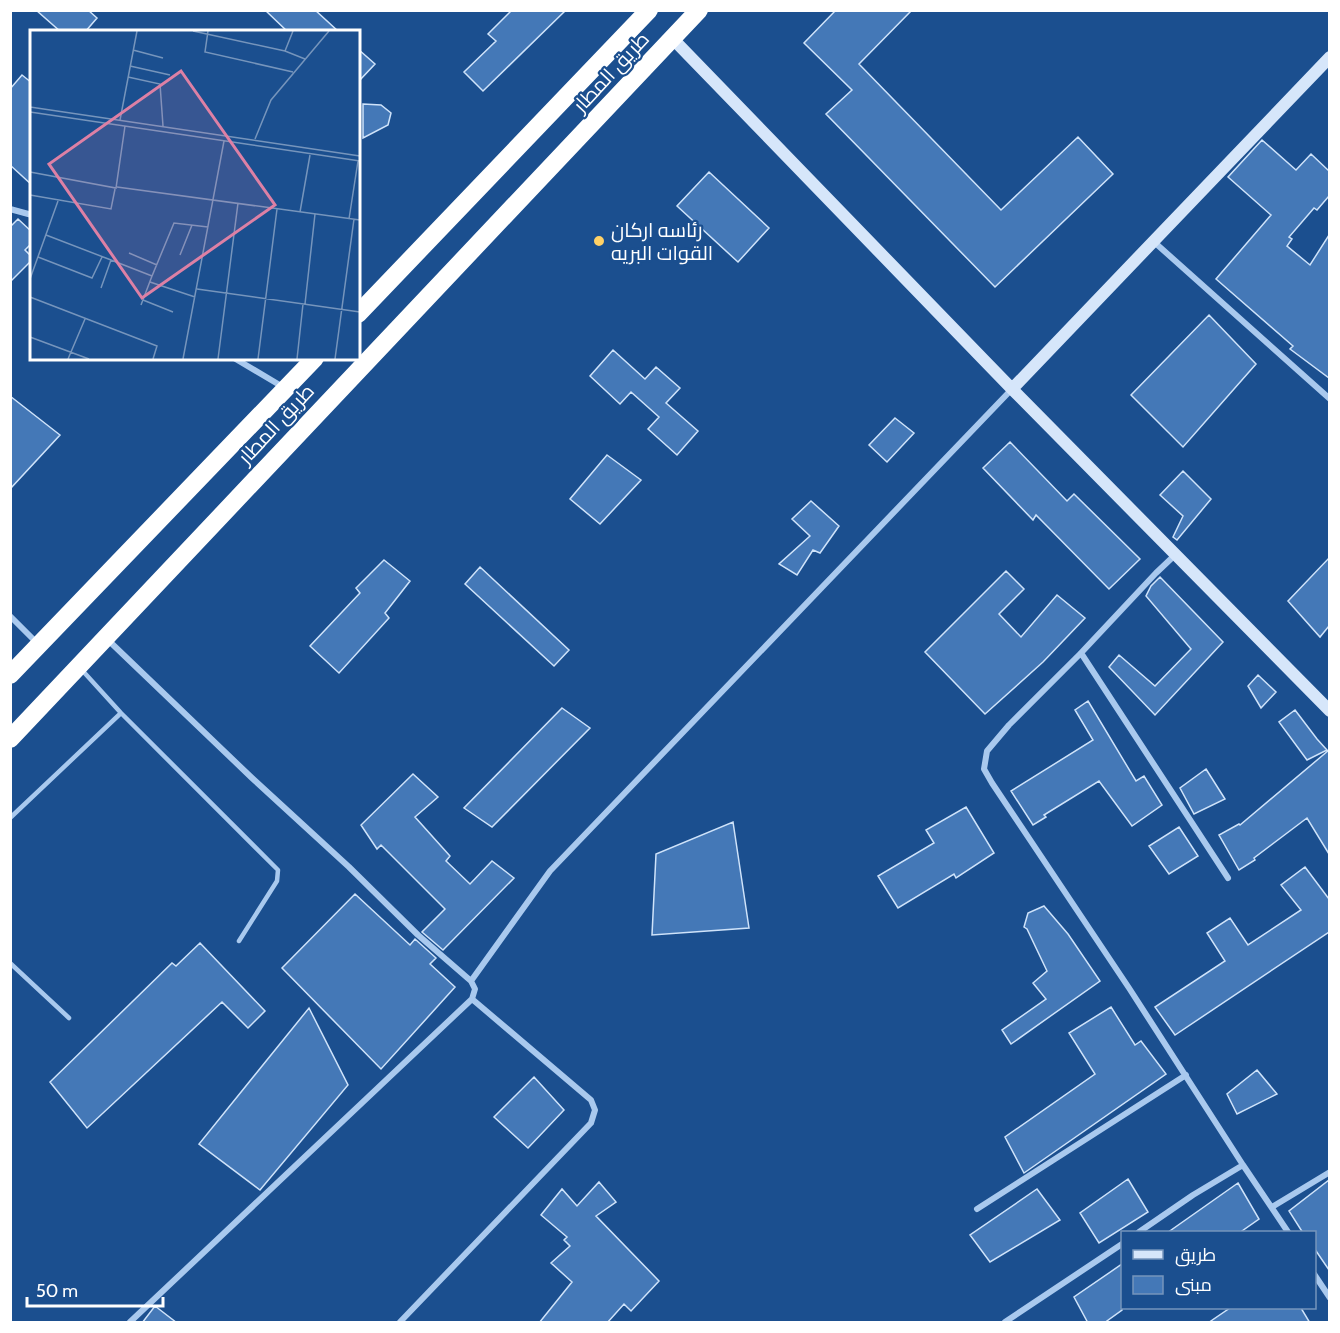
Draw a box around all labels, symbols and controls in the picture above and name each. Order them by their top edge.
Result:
street label: طريق المطار [567,27,655,118]
inset map [30,30,360,360]
place label: رئاسه اركان القوات البريه [611,218,713,265]
marker: رئاسه اركان القوات البريه [592,234,606,248]
street label: طريق المطار [232,379,320,470]
legend [1121,1231,1316,1309]
text: طريق [1175,1244,1216,1267]
scale bar [27,1270,164,1308]
text: مبنى [1175,1274,1212,1296]
text: 50 m [36,1280,78,1302]

